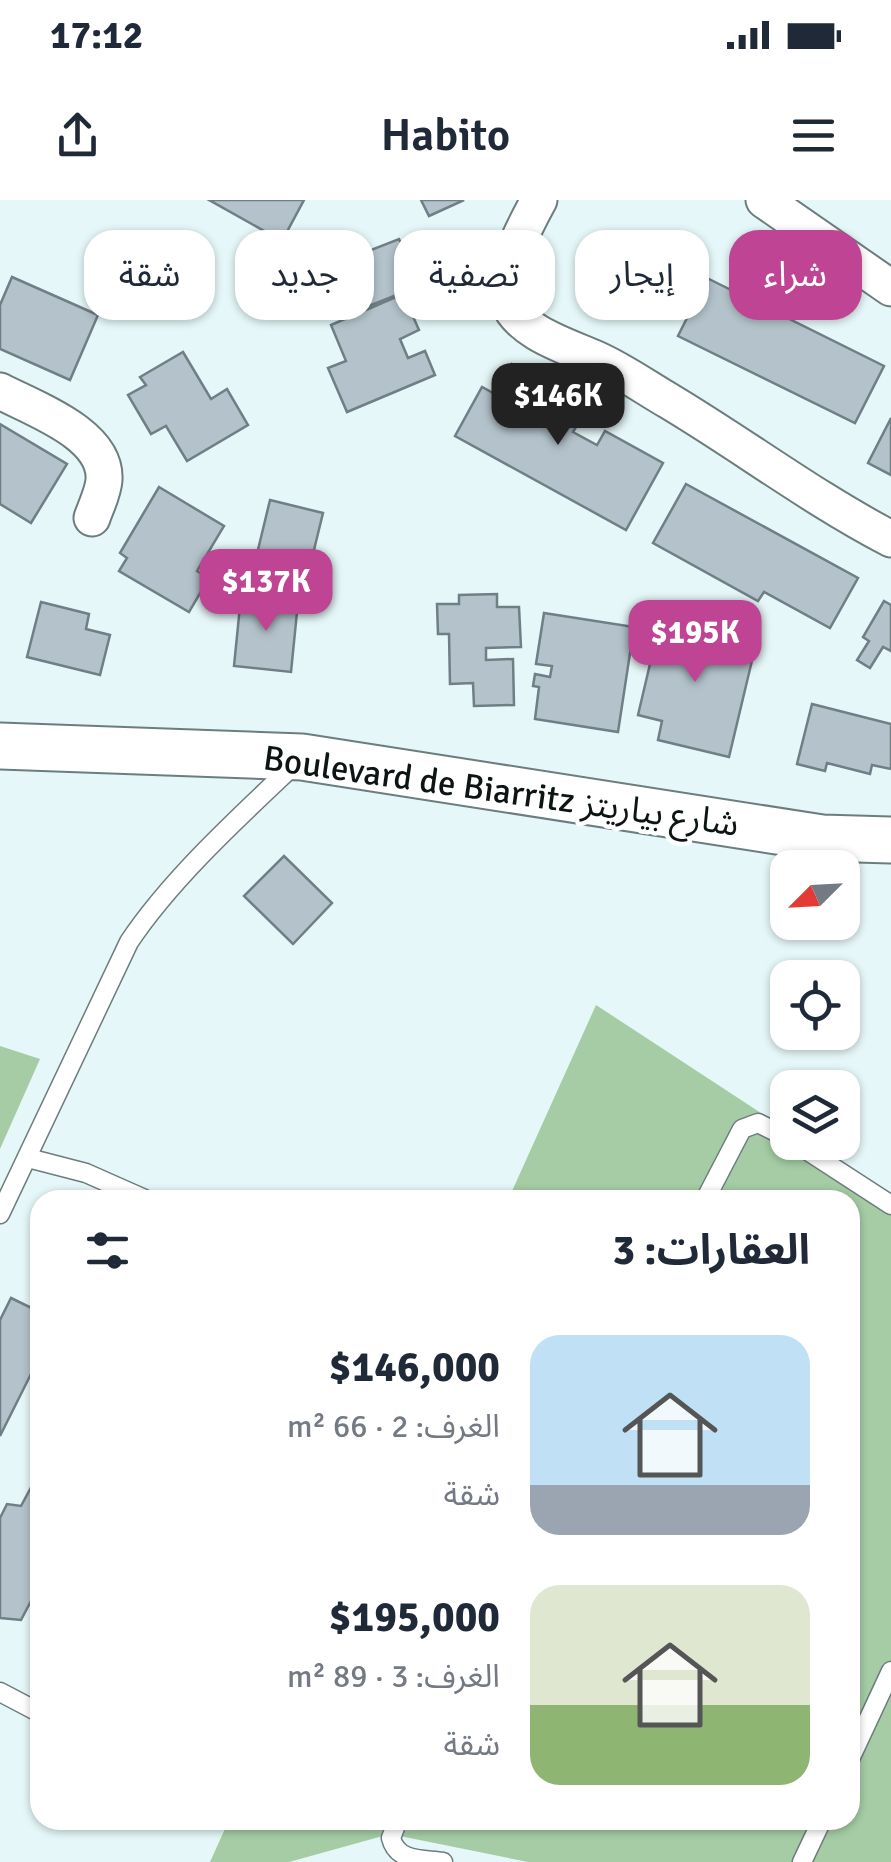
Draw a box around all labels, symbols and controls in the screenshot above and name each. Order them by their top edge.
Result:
text: 17:12 [50,12,143,59]
icon: share [50,108,105,163]
text: Habito [381,108,510,163]
icon: menu [786,108,841,163]
chip: شقة [84,230,215,320]
chip: جديد [235,230,374,320]
chip: تصفية [394,230,555,320]
chip: إيجار [575,230,709,320]
chip: شراء [729,230,862,320]
pin: $146K [488,363,628,448]
text: $146K [514,376,602,415]
pin: $137K [196,549,336,634]
text: $137K [222,562,310,601]
pin: $195K [625,600,765,685]
text: $195K [651,613,739,652]
street label: Boulevard de Biarritz شارع بياريتز [260,736,741,850]
north arrow [770,850,860,940]
map controls [770,850,860,1160]
button: locate [770,960,860,1050]
button: layers [770,1070,860,1160]
icon: filters [80,1223,135,1278]
text: العقارات: 3 [612,1225,810,1276]
text: $146,000 [329,1342,500,1393]
icon: home [610,1375,730,1495]
text: الغرف: 2 · 66 m² [287,1407,500,1446]
text: شقة [444,1475,500,1514]
text: $195,000 [329,1592,500,1643]
icon: home [610,1625,730,1745]
text: الغرف: 3 · 89 m² [287,1657,500,1696]
text: شقة [444,1725,500,1764]

